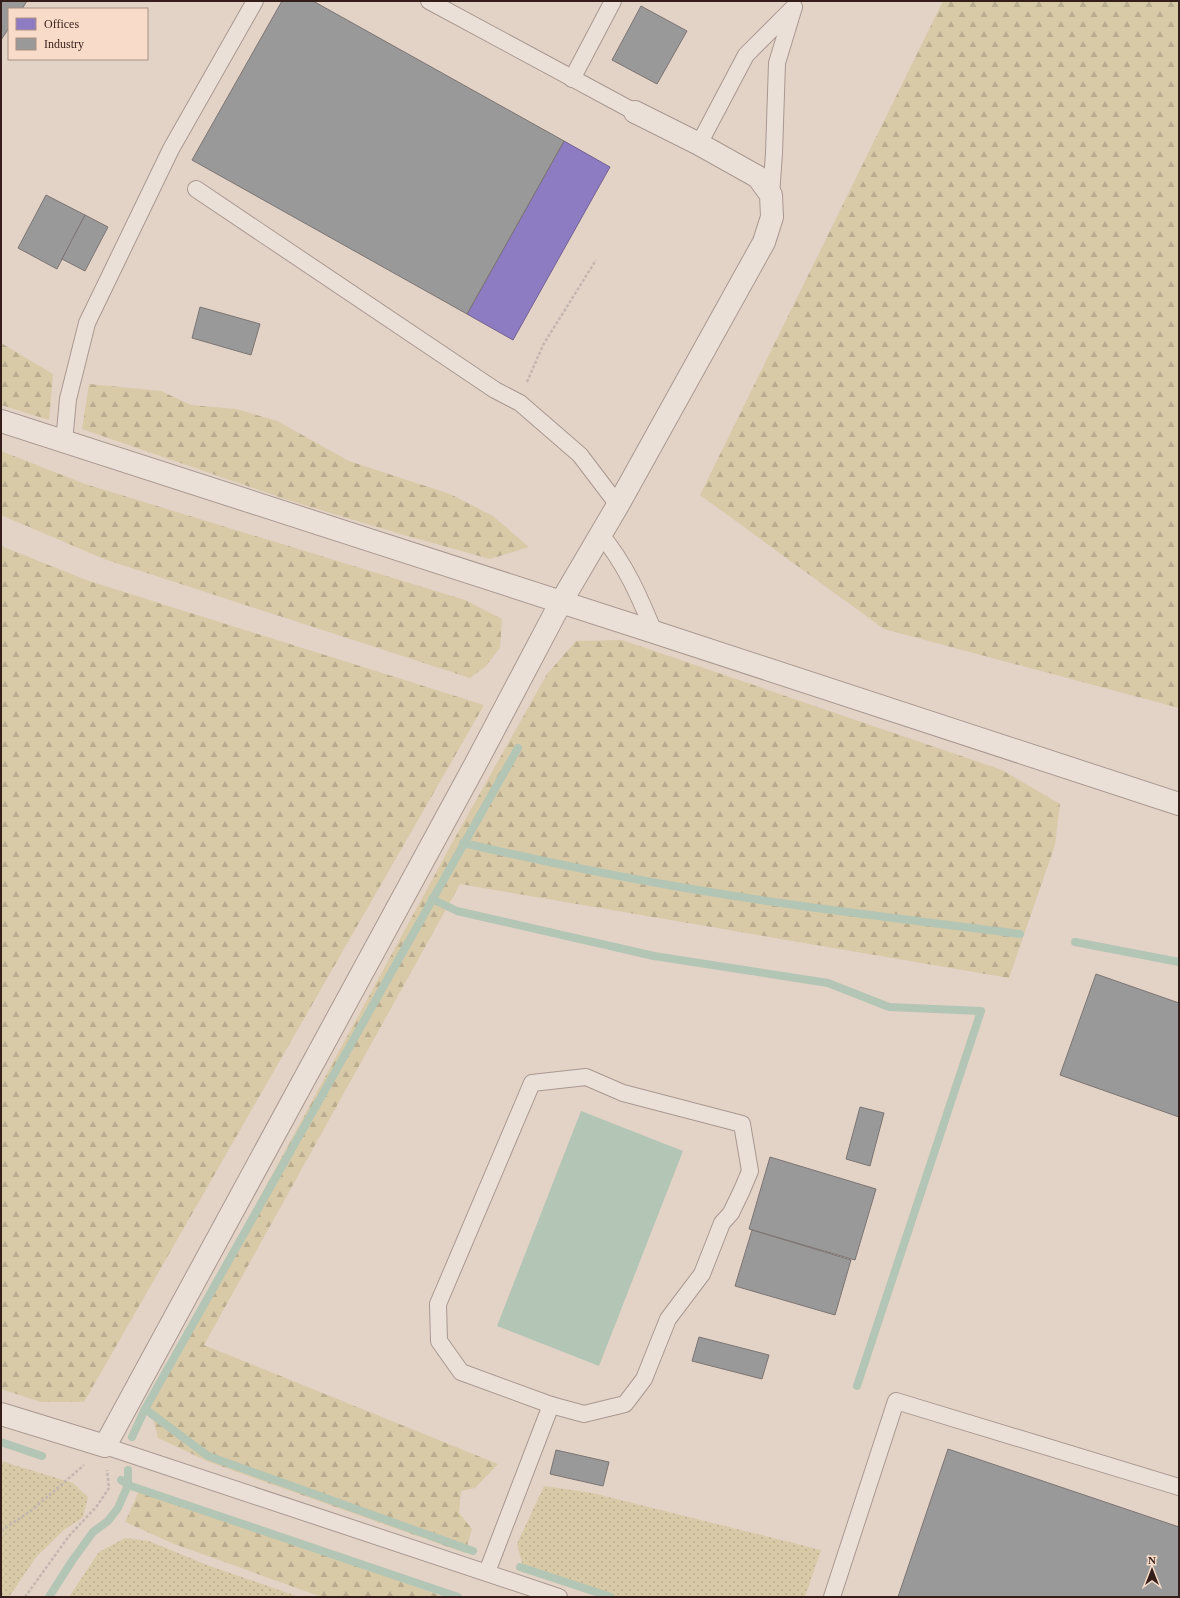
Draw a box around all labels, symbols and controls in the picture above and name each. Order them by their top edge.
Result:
legend [8,8,148,60]
text: Offices [44,17,79,31]
text: Industry [44,37,84,51]
north arrow [1132,1550,1172,1590]
text: N [1148,1554,1156,1566]

